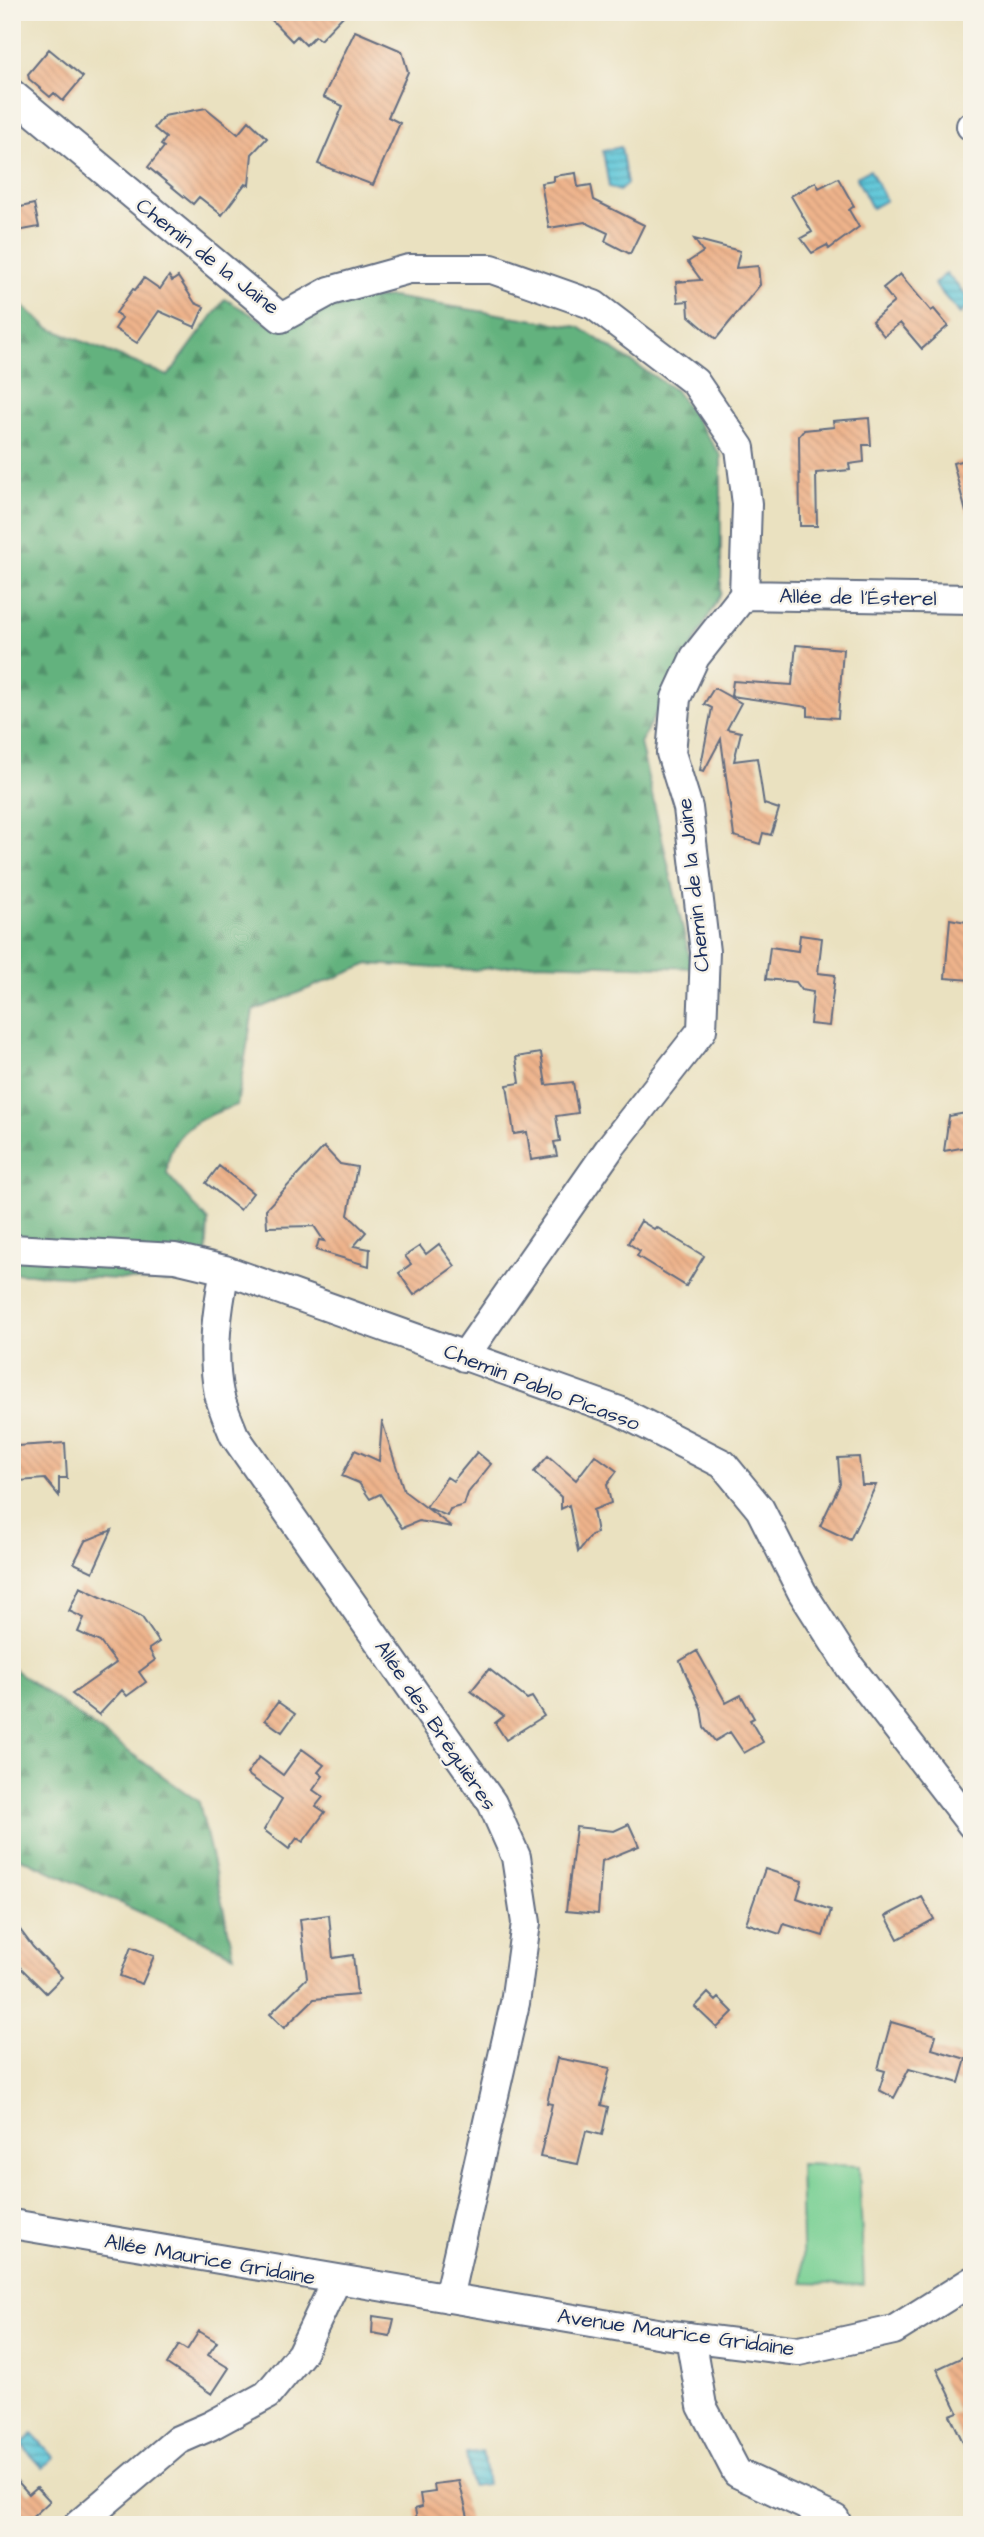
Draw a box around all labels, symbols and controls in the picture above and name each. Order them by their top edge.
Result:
street label: Chemin de la Jaine [130,191,286,322]
street label: Allée de l'Ésterel [779,582,937,613]
street label: Chemin de la Jaine [670,796,717,973]
street label: Chemin Pablo Picasso [440,1337,644,1438]
street label: Allée des Bréguières [366,1634,503,1817]
street label: Allée Maurice Gridaine [102,2227,318,2292]
street label: Avenue Maurice Gridaine [556,2302,796,2363]

